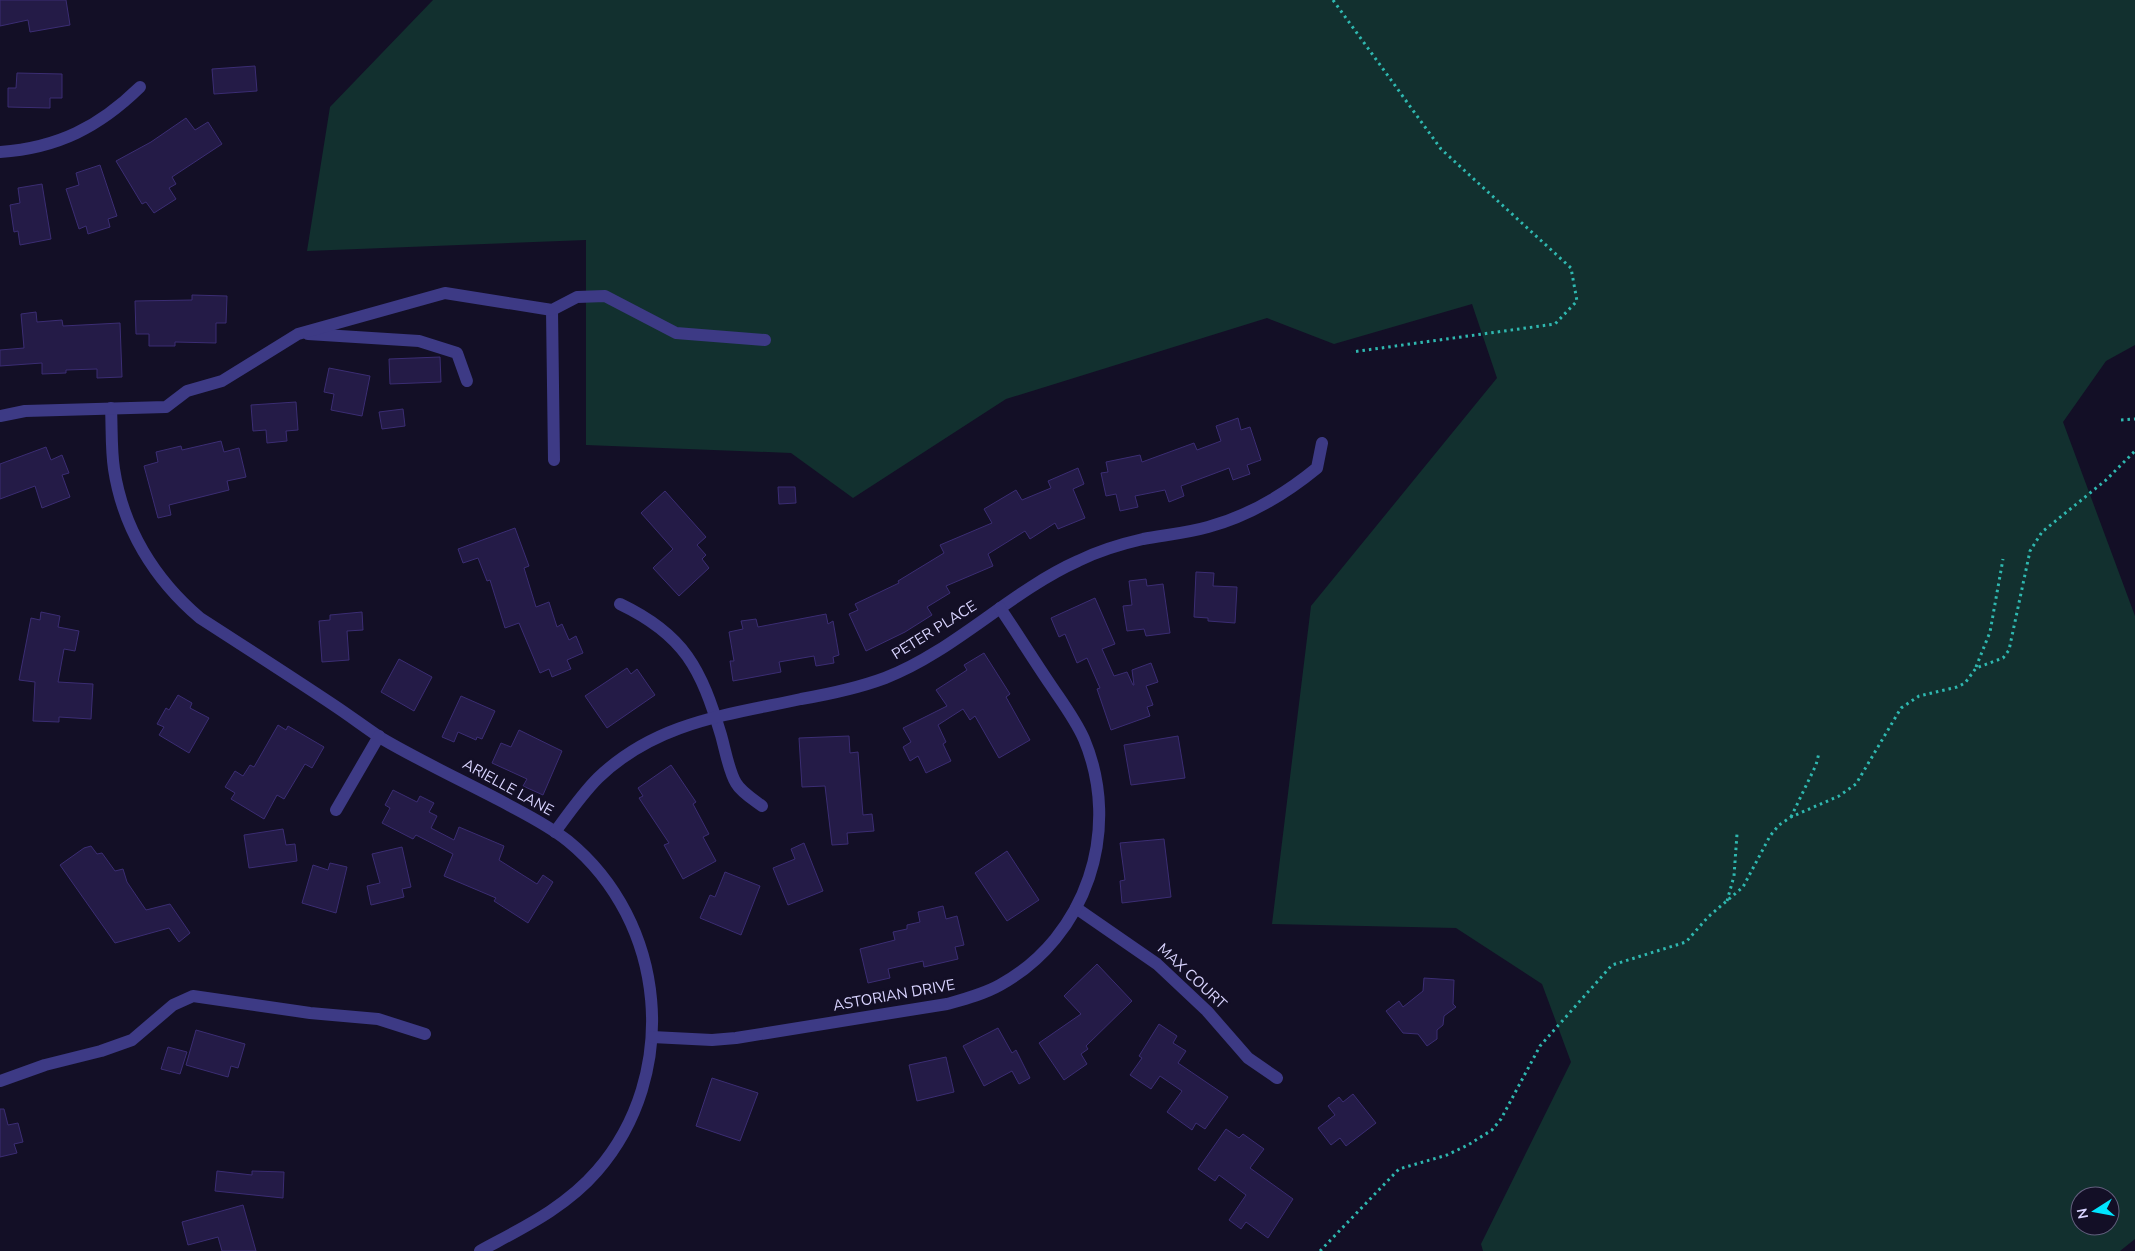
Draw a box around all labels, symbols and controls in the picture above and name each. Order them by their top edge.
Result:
street label: PETER PLACE [888,596,980,664]
street label: ARIELLE LANE [459,754,557,820]
street label: MAX COURT [1153,939,1231,1013]
street label: ASTORIAN DRIVE [831,974,957,1016]
north arrow [2070,1186,2120,1236]
text: N [2072,1206,2093,1220]

